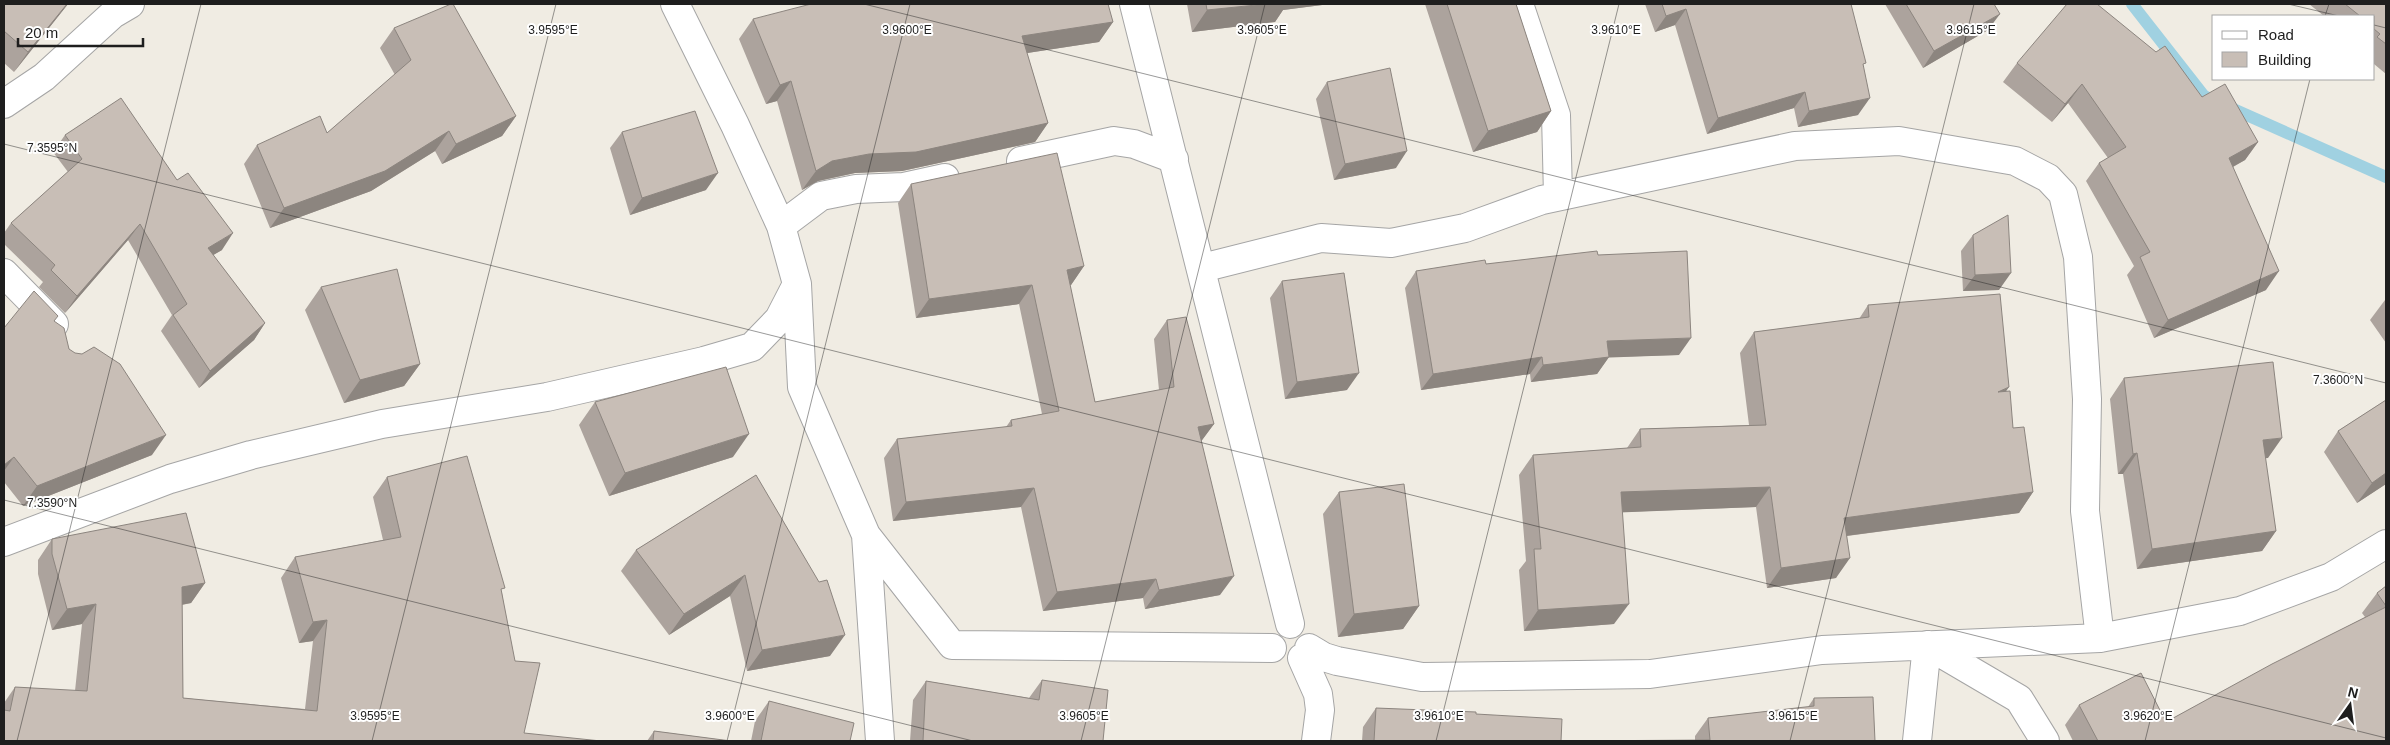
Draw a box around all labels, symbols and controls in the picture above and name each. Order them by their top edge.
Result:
scale bar [18,15,142,47]
legend [2212,15,2375,80]
text: 3.9595°E [528,23,578,37]
text: 3.9600°E [882,23,932,37]
text: 3.9605°E [1237,23,1287,37]
text: 3.9610°E [1591,23,1641,37]
text: 3.9615°E [1946,23,1996,37]
text: 20 m [25,24,58,41]
text: Road [2258,26,2294,43]
text: Building [2258,51,2311,68]
text: 7.3595°N [27,141,77,155]
text: 7.3600°N [2313,373,2363,387]
text: 7.3590°N [27,496,77,510]
north arrow [2325,680,2375,730]
text: N [2346,683,2360,701]
text: 3.9595°E [350,709,400,723]
text: 3.9600°E [705,709,755,723]
text: 3.9605°E [1059,709,1109,723]
text: 3.9610°E [1414,709,1464,723]
text: 3.9615°E [1768,709,1818,723]
text: 3.9620°E [2123,709,2173,723]

